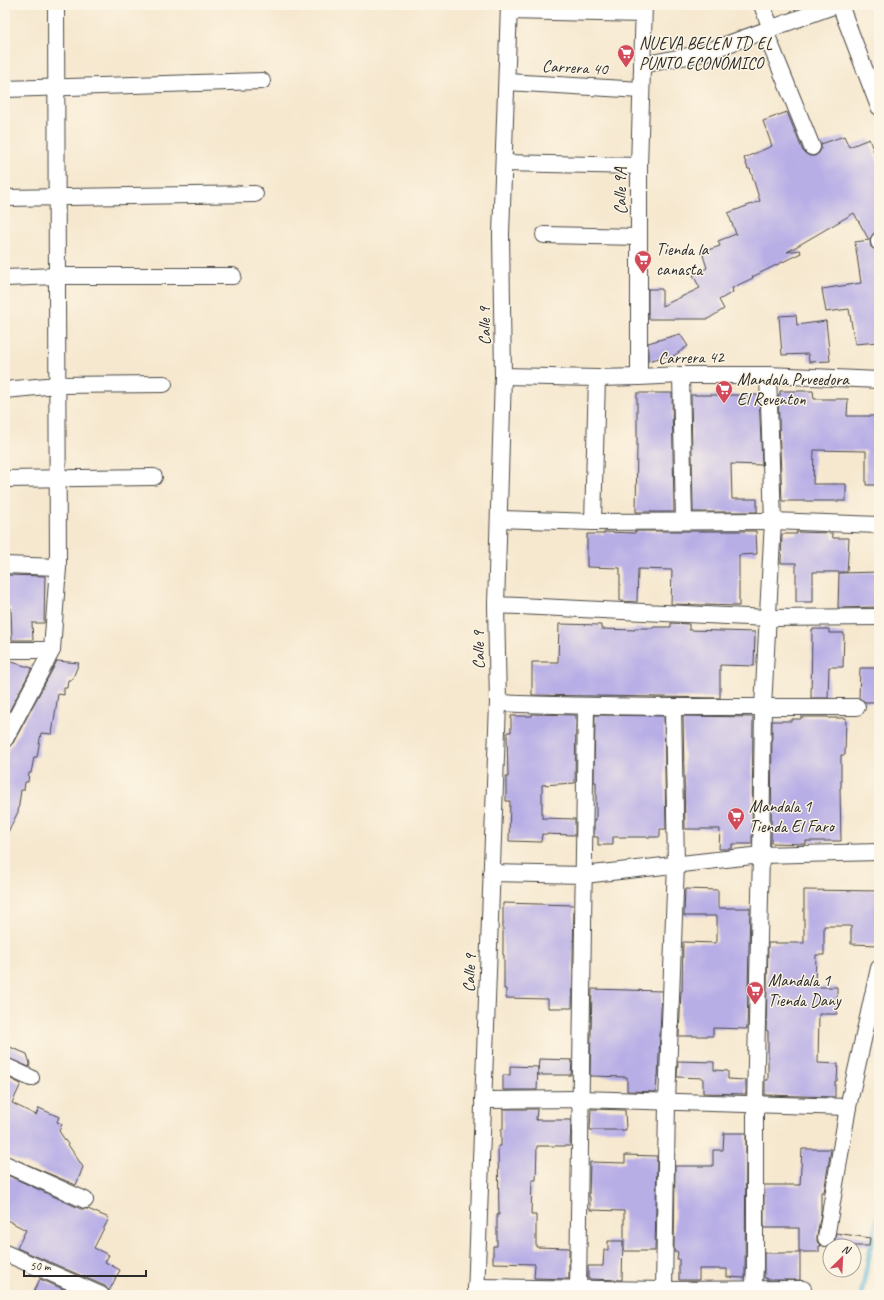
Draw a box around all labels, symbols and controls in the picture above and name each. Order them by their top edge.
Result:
place label: NUEVA BELEN TD EL PUNTO ECONÓMICO [639,33,773,74]
supermarket icon: NUEVA BELEN TD EL PUNTO ECONÓMICO [616,43,636,68]
street label: Carrera 40 [542,55,610,80]
street label: Calle 9A [610,166,631,215]
place label: Tienda la canasta [656,239,710,280]
supermarket icon: Tienda la canasta [633,249,653,274]
street label: Calle 9 [474,305,495,345]
street label: Carrera 42 [658,346,725,369]
place label: Mandala Prveedora El Reventon [737,369,850,410]
supermarket icon: Mandala Prveedora El Reventon [714,379,734,404]
street label: Calle 9 [468,629,489,669]
place label: Mandala 1 Tienda El Faro [749,796,836,837]
supermarket icon: Mandala 1 Tienda El Faro [726,806,746,831]
street label: Calle 9 [458,952,481,993]
place label: Mandala 1 Tienda Dany [768,970,842,1011]
supermarket icon: Mandala 1 Tienda Dany [745,980,765,1005]
north arrow [822,1238,862,1278]
text: N [840,1241,854,1258]
scale bar [24,1252,146,1278]
text: 50 m [30,1258,52,1274]

